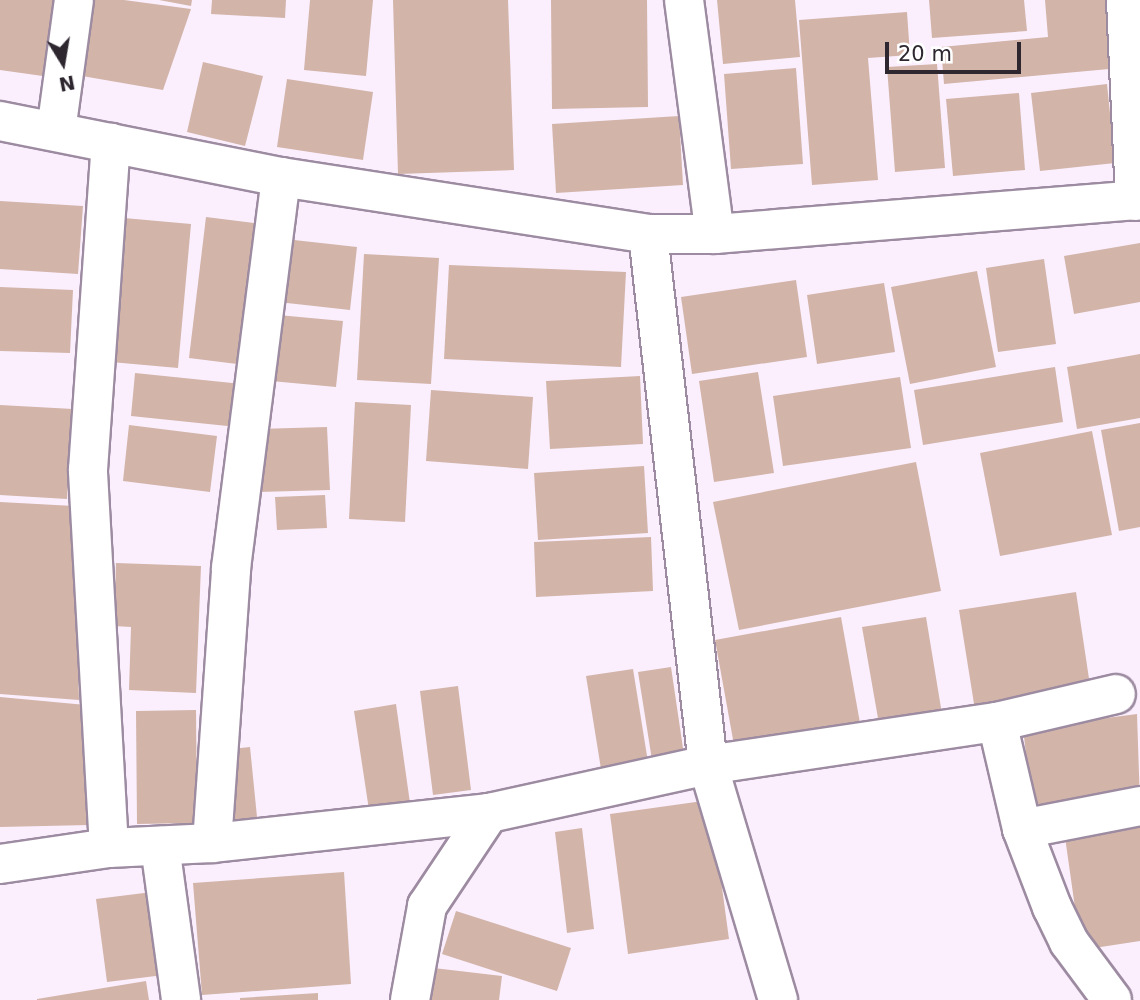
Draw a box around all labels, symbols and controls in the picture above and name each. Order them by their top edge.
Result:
north arrow [28,28,98,98]
scale bar [888,28,1024,72]
text: 20 m [898,42,952,66]
text: N [57,71,77,96]

